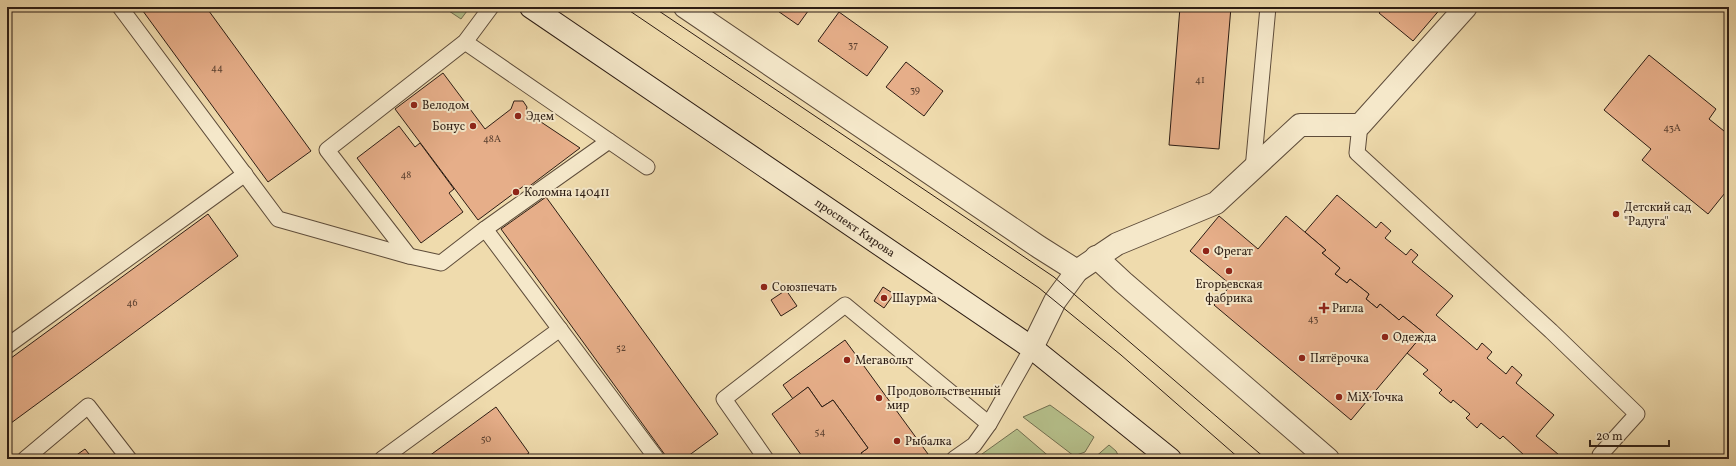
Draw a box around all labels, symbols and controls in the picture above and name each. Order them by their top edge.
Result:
house number: 37 [848,38,858,52]
house number: 44 [211,61,223,75]
house number: 41 [1195,73,1205,87]
house number: 39 [910,83,920,97]
place label: Велодом [422,98,469,114]
marker: Велодом [409,100,419,110]
place label: Эдем [526,109,554,125]
marker: Эдем [513,111,523,121]
place label: Бонус [432,119,465,135]
marker: Бонус [468,121,478,131]
house number: 43А [1663,121,1681,135]
house number: 48А [483,132,501,146]
house number: 48 [401,168,411,182]
place label: Коломна 140411 [524,185,610,201]
marker: Коломна 140411 [511,187,521,197]
street label: проспект Кирова [811,195,898,261]
place label: Детский сад "Радуга" [1624,200,1691,230]
marker: Детский сад "Радуга" [1611,209,1621,219]
place label: Фрегат [1214,244,1253,260]
marker: Фрегат [1201,246,1211,256]
marker: Егорьевская фабрика [1224,266,1234,276]
place label: Егорьевская фабрика [1195,277,1263,307]
place label: Союзпечать [772,280,837,296]
marker: Союзпечать [759,282,769,292]
place label: Шаурма [892,291,937,307]
marker: Шаурма [879,293,889,303]
house number: 46 [127,296,137,310]
place label: Ригла [1332,301,1364,317]
marker: Ригла [1319,303,1329,313]
house number: 43 [1308,312,1318,326]
place label: Одежда [1393,330,1437,346]
marker: Одежда [1380,332,1390,342]
house number: 52 [616,341,626,355]
place label: Пятёрочка [1310,351,1369,367]
place label: Мегавольт [855,353,913,369]
marker: Пятёрочка [1297,353,1307,363]
marker: Мегавольт [842,355,852,365]
place label: Продовольственный мир [887,384,1001,414]
place label: MiX Точка [1347,390,1404,406]
marker: MiX Точка [1334,392,1344,402]
marker: Продовольственный мир [874,393,884,403]
scale bar [1590,422,1669,448]
house number: 54 [815,425,825,439]
text: 20 m [1596,429,1623,445]
house number: 50 [481,432,491,446]
place label: Рыбалка [905,434,952,450]
marker: Рыбалка [892,436,902,446]

